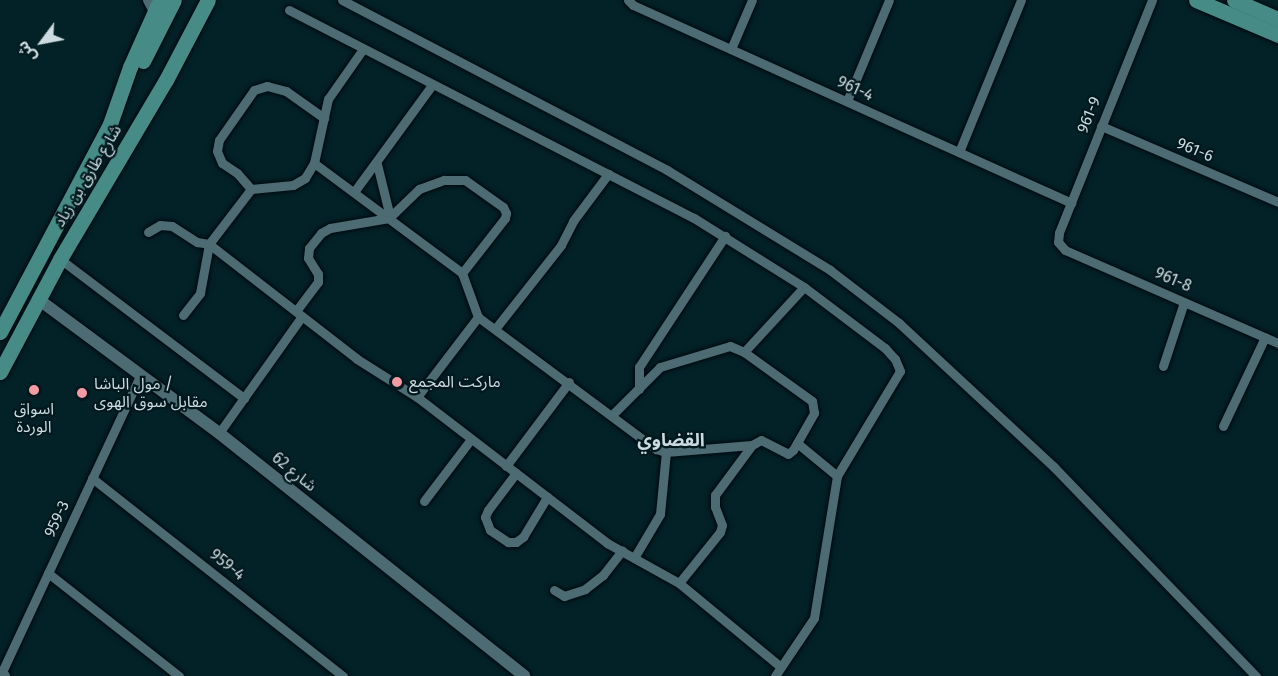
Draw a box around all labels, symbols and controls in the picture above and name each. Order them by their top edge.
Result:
north arrow [12,12,72,72]
text: ش [12,37,40,66]
street label: 961-4 [834,73,876,105]
street label: 961-9 [1073,94,1105,136]
street label: شارع طارق بن زياد [50,122,126,230]
street label: 961-6 [1174,134,1216,166]
street label: 961-8 [1152,264,1194,296]
place label: ماركت المجمع [409,372,501,392]
place label: مول الباشا / مقابل سوق الهوى [94,374,208,412]
marker: ماركت المجمع [390,375,404,389]
marker: اسواق الوردة [27,383,41,397]
marker: مول الباشا / مقابل سوق الهوى [75,386,89,400]
place label: اسواق الوردة [14,399,54,437]
district label: القضاوي [637,429,705,451]
street label: شارع 62 [268,448,320,496]
street label: 959-3 [40,498,74,540]
street label: 959-4 [206,545,248,585]

